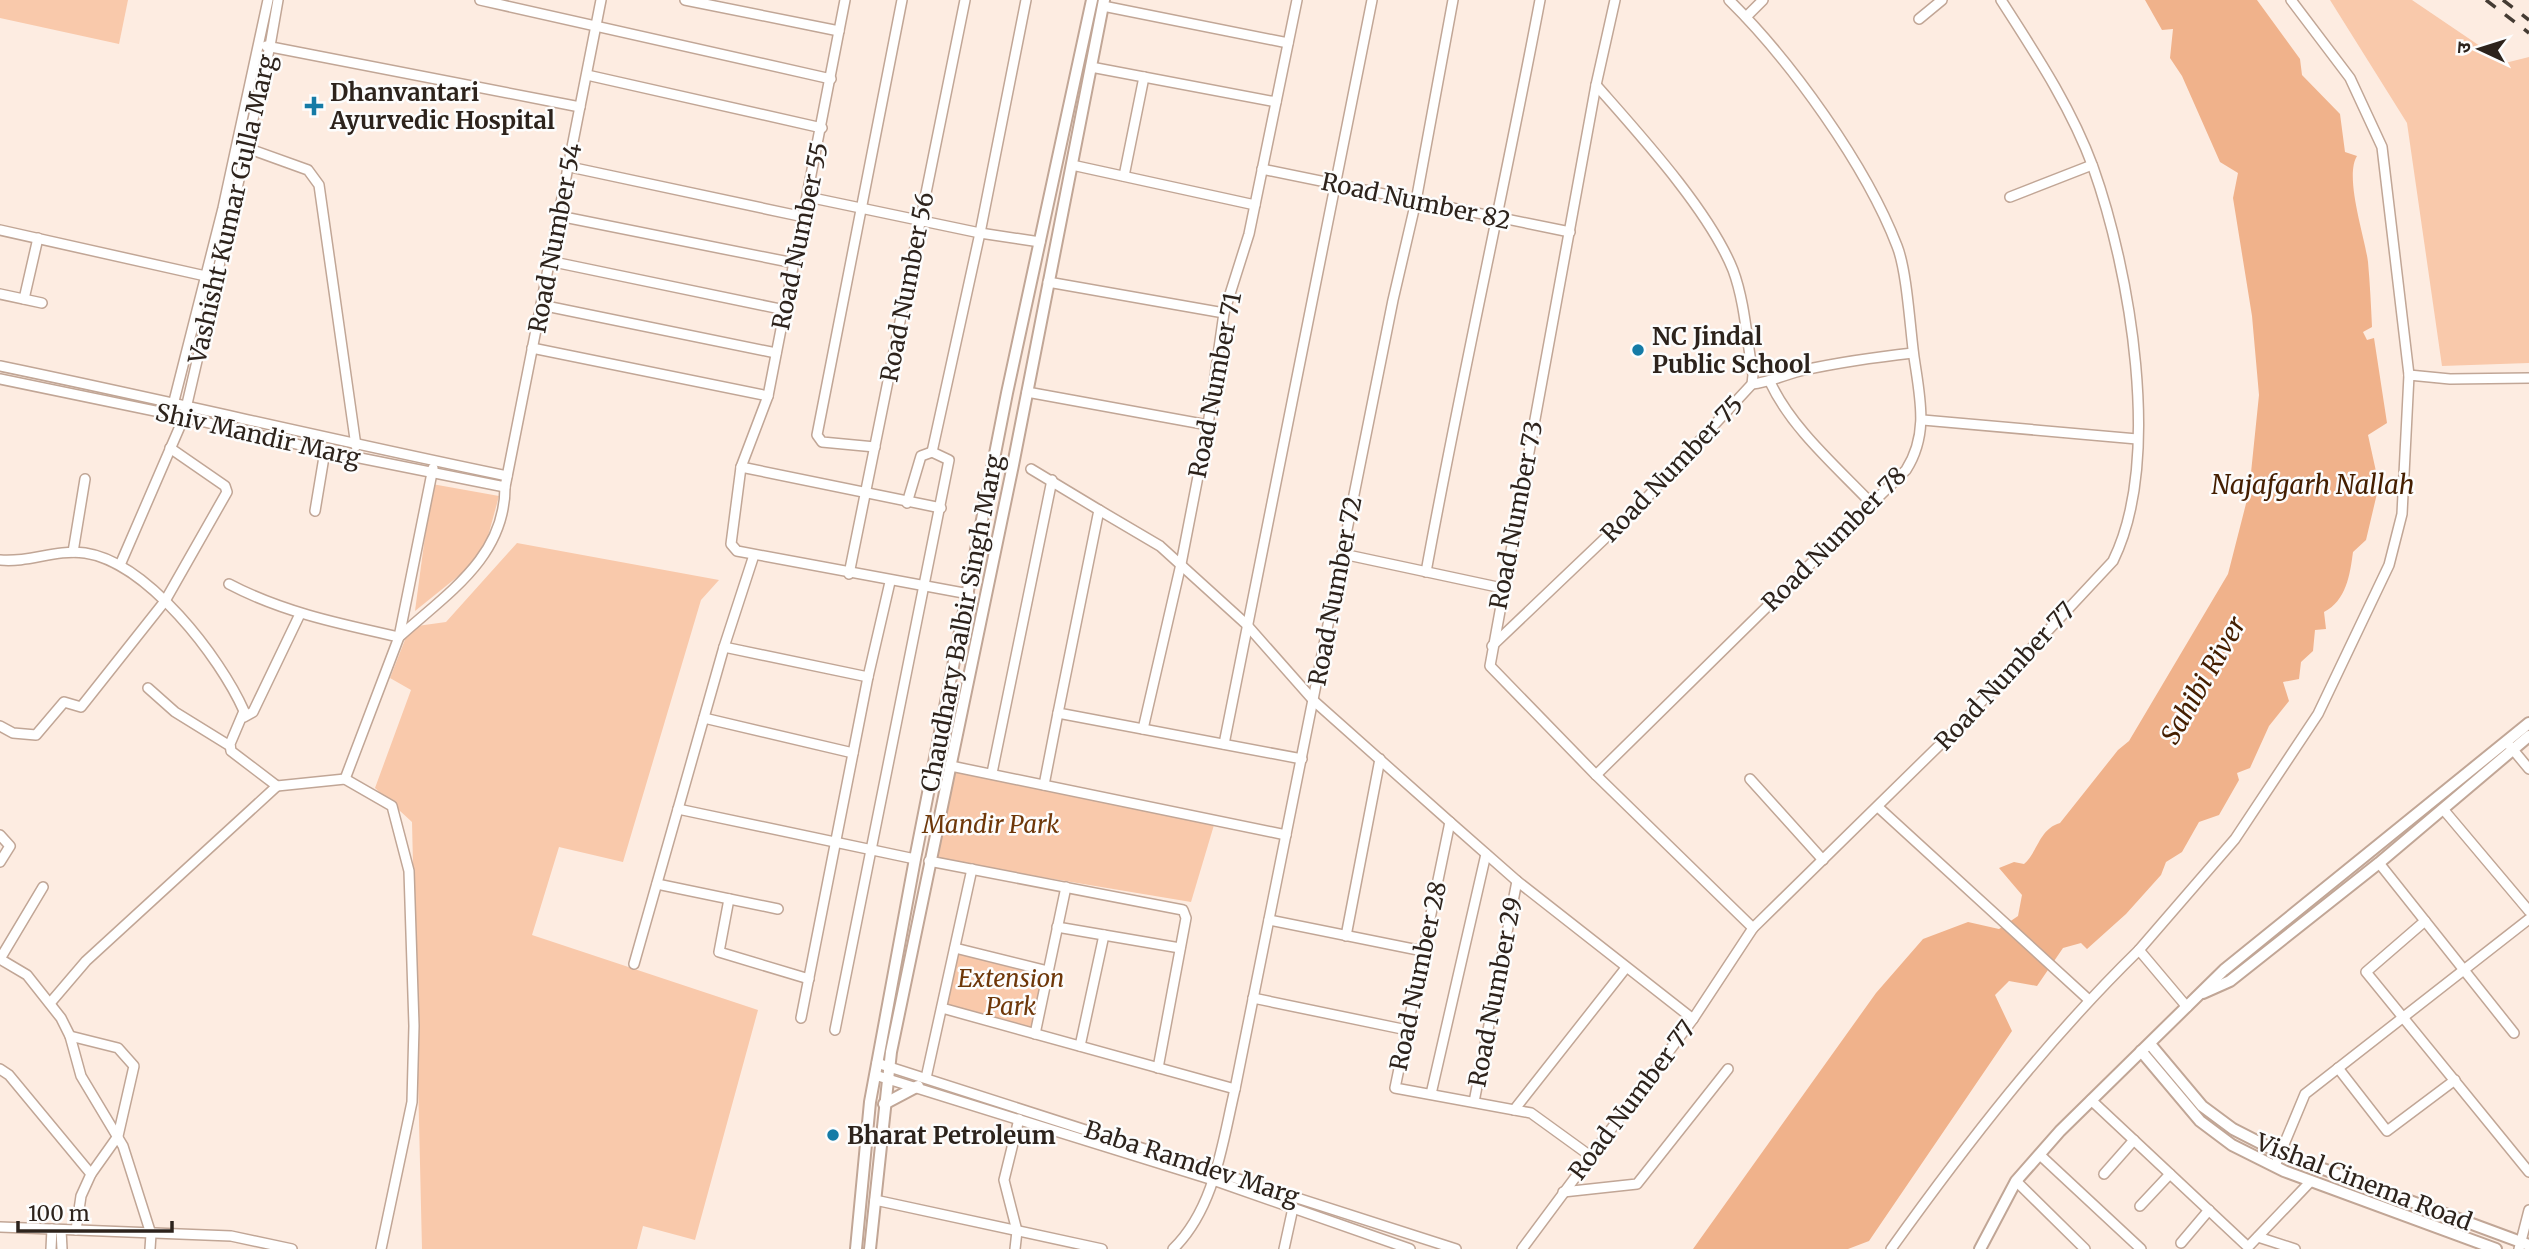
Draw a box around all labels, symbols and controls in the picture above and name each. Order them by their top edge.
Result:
north arrow [2445,14,2515,84]
text: उ [2451,41,2475,54]
street label: Vashisht Kumar Gulla Marg [181,51,283,368]
place label: Dhanvantari Ayurvedic Hospital [329,77,555,136]
marker: Dhanvantari Ayurvedic Hospital [304,96,324,116]
street label: Road Number 55 [765,139,835,333]
street label: Road Number 54 [521,140,589,336]
street label: Road Number 82 [1319,166,1513,236]
street label: Road Number 56 [873,189,941,385]
street label: Road Number 71 [1182,289,1248,481]
place label: NC Jindal Public School [1652,321,1811,380]
marker: NC Jindal Public School [1630,342,1646,358]
street label: Road Number 75 [1594,389,1750,549]
street label: Shiv Mandir Marg [153,396,364,474]
street label: Road Number 73 [1483,418,1549,612]
street label: Chaudhary Balbir Singh Marg [914,451,1010,794]
street label: Road Number 78 [1755,460,1913,618]
water label: Najafgarh Nallah [2211,468,2415,501]
street label: Road Number 72 [1301,494,1369,688]
street label: Road Number 77 [1928,595,2082,757]
water label: Sahibi River [2153,610,2253,750]
park label: Mandir Park [922,809,1059,840]
street label: Road Number 28 [1383,878,1453,1074]
street label: Road Number 29 [1461,894,1529,1090]
park label: Extension Park [958,963,1064,1022]
street label: Road Number 77 [1562,1014,1702,1186]
street label: Baba Ramdev Marg [1081,1114,1304,1213]
place label: Bharat Petroleum [847,1120,1056,1151]
street label: Vishal Cinema Road [2250,1126,2477,1238]
marker: Bharat Petroleum [825,1127,841,1143]
scale bar [18,1190,172,1234]
text: 100 m [28,1200,90,1227]

